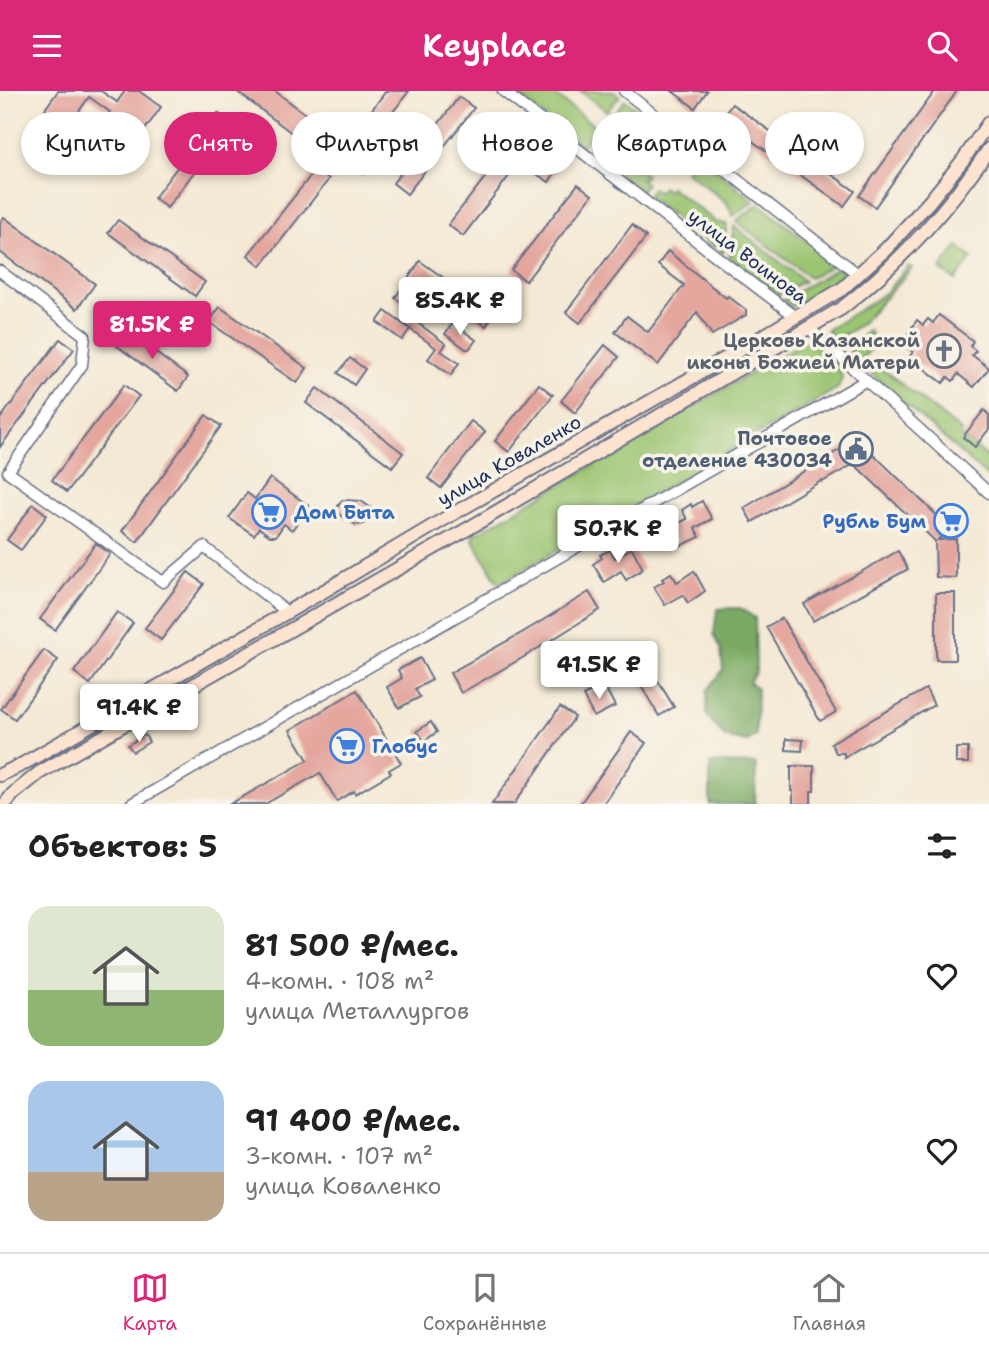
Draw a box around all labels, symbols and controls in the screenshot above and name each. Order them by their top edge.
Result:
text: Keyplace [422,24,567,67]
icon: menu [28,27,66,65]
icon: search [923,27,961,65]
chip: Купить [21,112,150,175]
chip: Снять [164,112,277,175]
chip: Фильтры [291,112,443,175]
chip: Новое [457,112,578,175]
chip: Квартира [592,112,751,175]
chip: Дом [765,112,864,175]
street label: улица Воинова [683,203,813,310]
pin: 85.4K ₽ [395,278,525,337]
text: 85.4K ₽ [415,285,505,315]
pin: 81.5K ₽ [87,301,217,361]
text: 81.5K ₽ [109,309,195,339]
place label: Церковь Казанской иконы Божией Матери [686,328,920,375]
church icon: Церковь Казанской иконы Божией Матери [925,332,963,370]
street label: улица Коваленко [433,409,586,512]
place label: Почтовое отделение 430034 [642,426,833,473]
public building icon: Почтовое отделение 430034 [837,430,875,468]
supermarket icon: Дом Быта [250,493,288,531]
place label: Дом Быта [294,500,395,525]
supermarket icon: Рубль Бум [932,502,970,540]
pin: 50.7K ₽ [553,505,683,565]
place label: Рубль Бум [822,509,926,534]
text: 50.7K ₽ [574,513,662,543]
pin: 41.5K ₽ [534,641,664,701]
text: 41.5K ₽ [557,649,641,679]
pin: 91.4K ₽ [74,685,204,744]
text: 91.4K ₽ [96,692,182,722]
supermarket icon: Глобус [328,727,366,765]
place label: Глобус [372,734,438,759]
text: Объектов: 5 [28,826,217,867]
icon: filters [923,827,961,865]
text: 81 500 ₽/мес. [245,925,459,966]
icon: home [84,934,168,1018]
icon: heart [923,957,961,995]
text: 4-комн. · 108 m² [245,966,434,996]
text: улица Металлургов [245,996,469,1026]
text: 91 400 ₽/мес. [245,1100,461,1141]
icon: home [84,1109,168,1193]
icon: heart [923,1132,961,1170]
text: 3-комн. · 107 m² [245,1141,433,1171]
text: улица Коваленко [245,1171,441,1201]
tab: Карта [123,1269,177,1336]
tab: Сохранённые [423,1269,547,1336]
tab: Главная [793,1269,866,1336]

